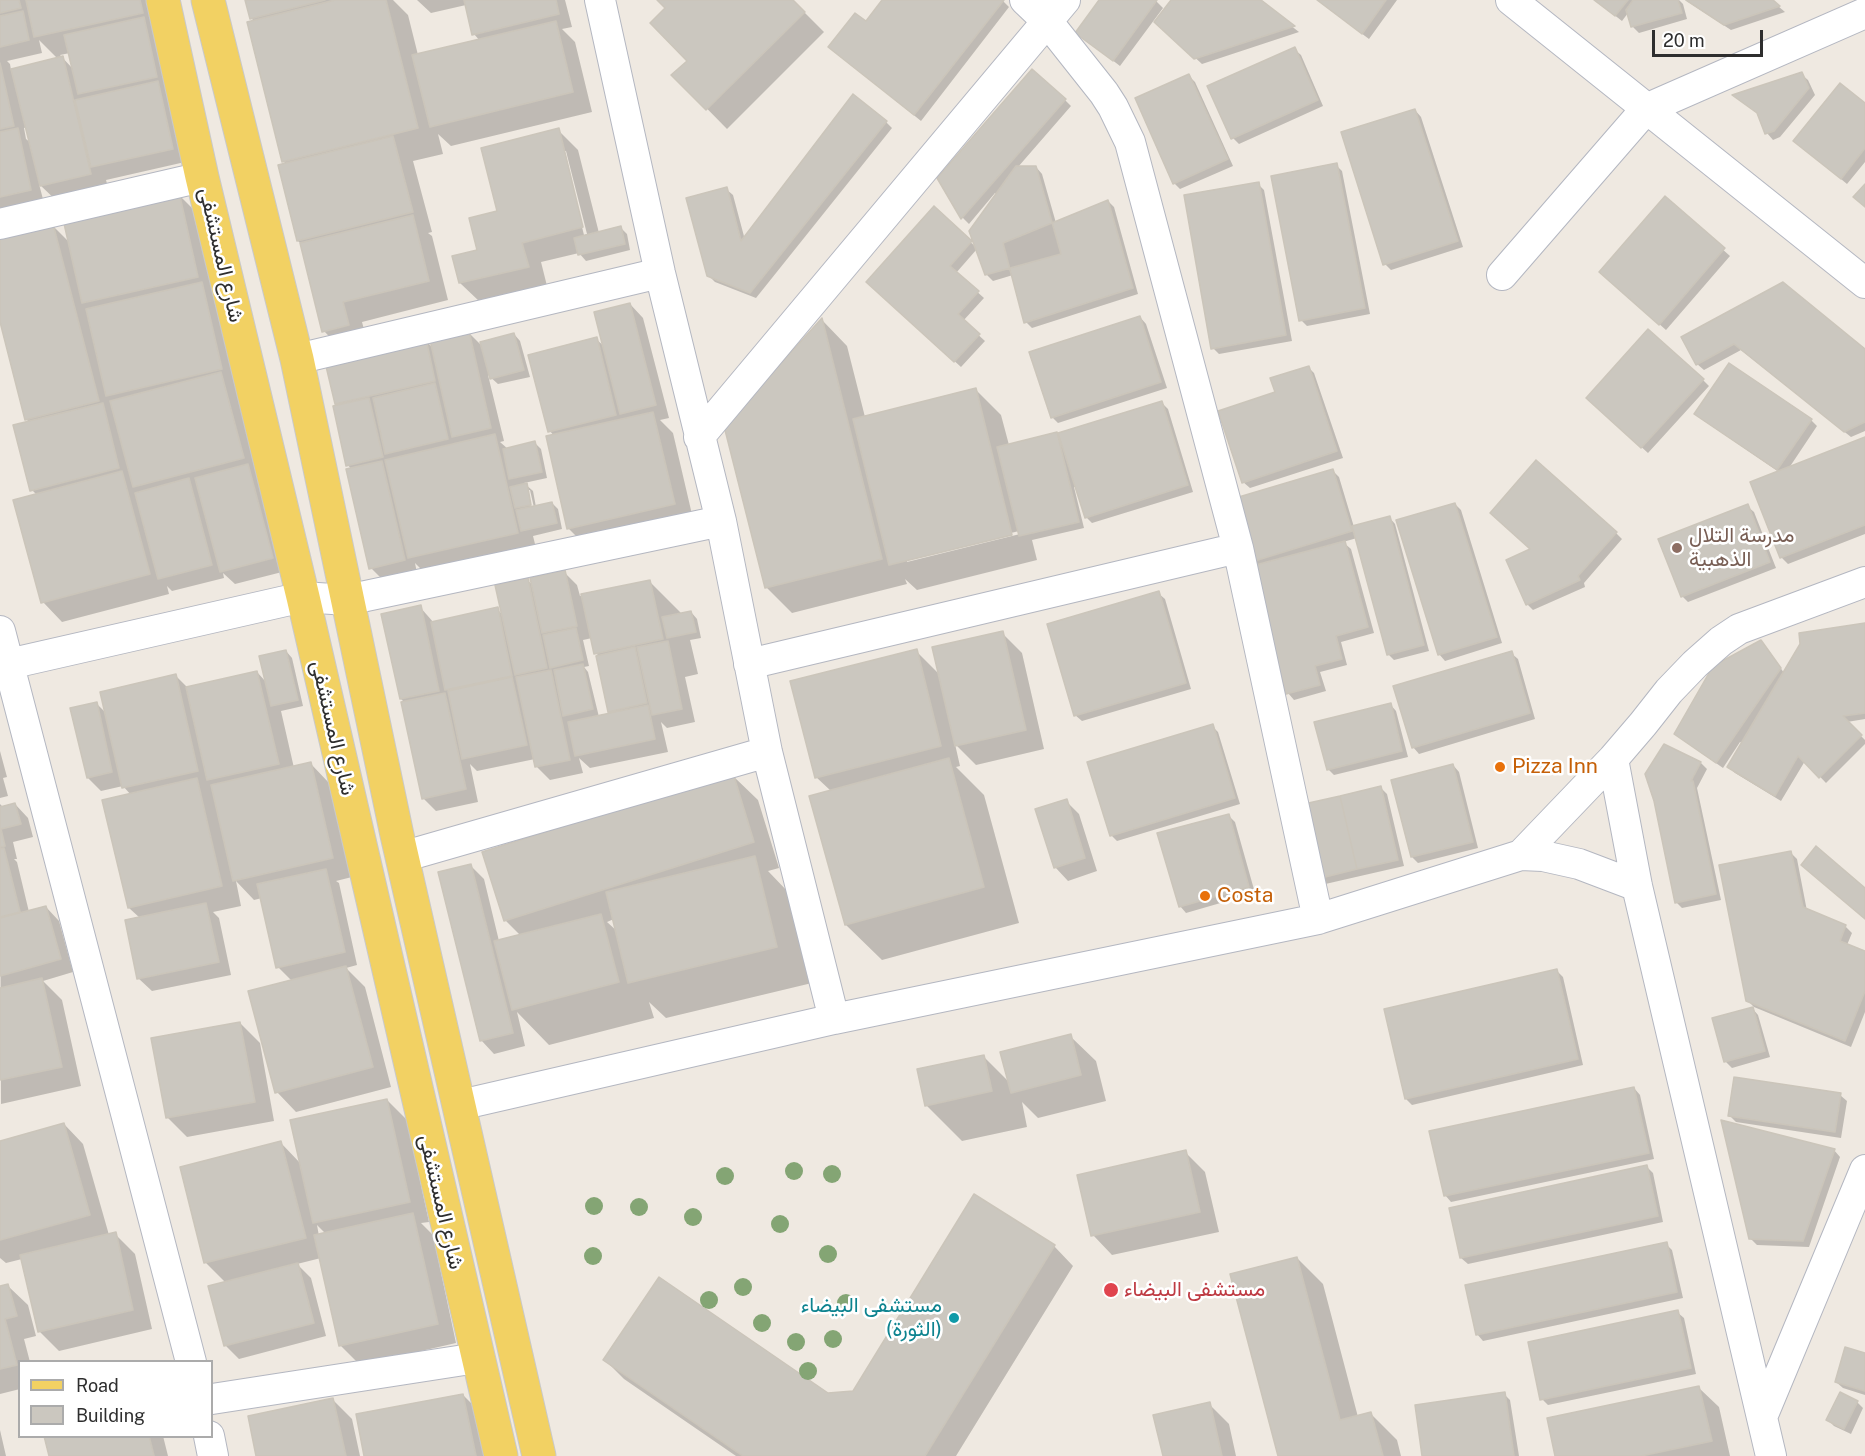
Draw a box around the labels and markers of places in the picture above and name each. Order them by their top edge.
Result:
place label: مدرسة التلال الذهبية [1689,523,1795,573]
marker: مدرسة التلال الذهبية [1670,541,1684,555]
place label: Pizza Inn [1512,754,1598,780]
marker: Pizza Inn [1493,760,1507,774]
place label: Costa [1217,883,1273,909]
marker: Costa [1198,889,1212,903]
place label: مستشفى البيضاء [1124,1277,1265,1303]
marker: مستشفى البيضاء [1102,1281,1120,1299]
place label: مستشفى البيضاء (الثورة) [801,1293,942,1343]
marker: مستشفى البيضاء (الثورة) [947,1311,961,1325]

